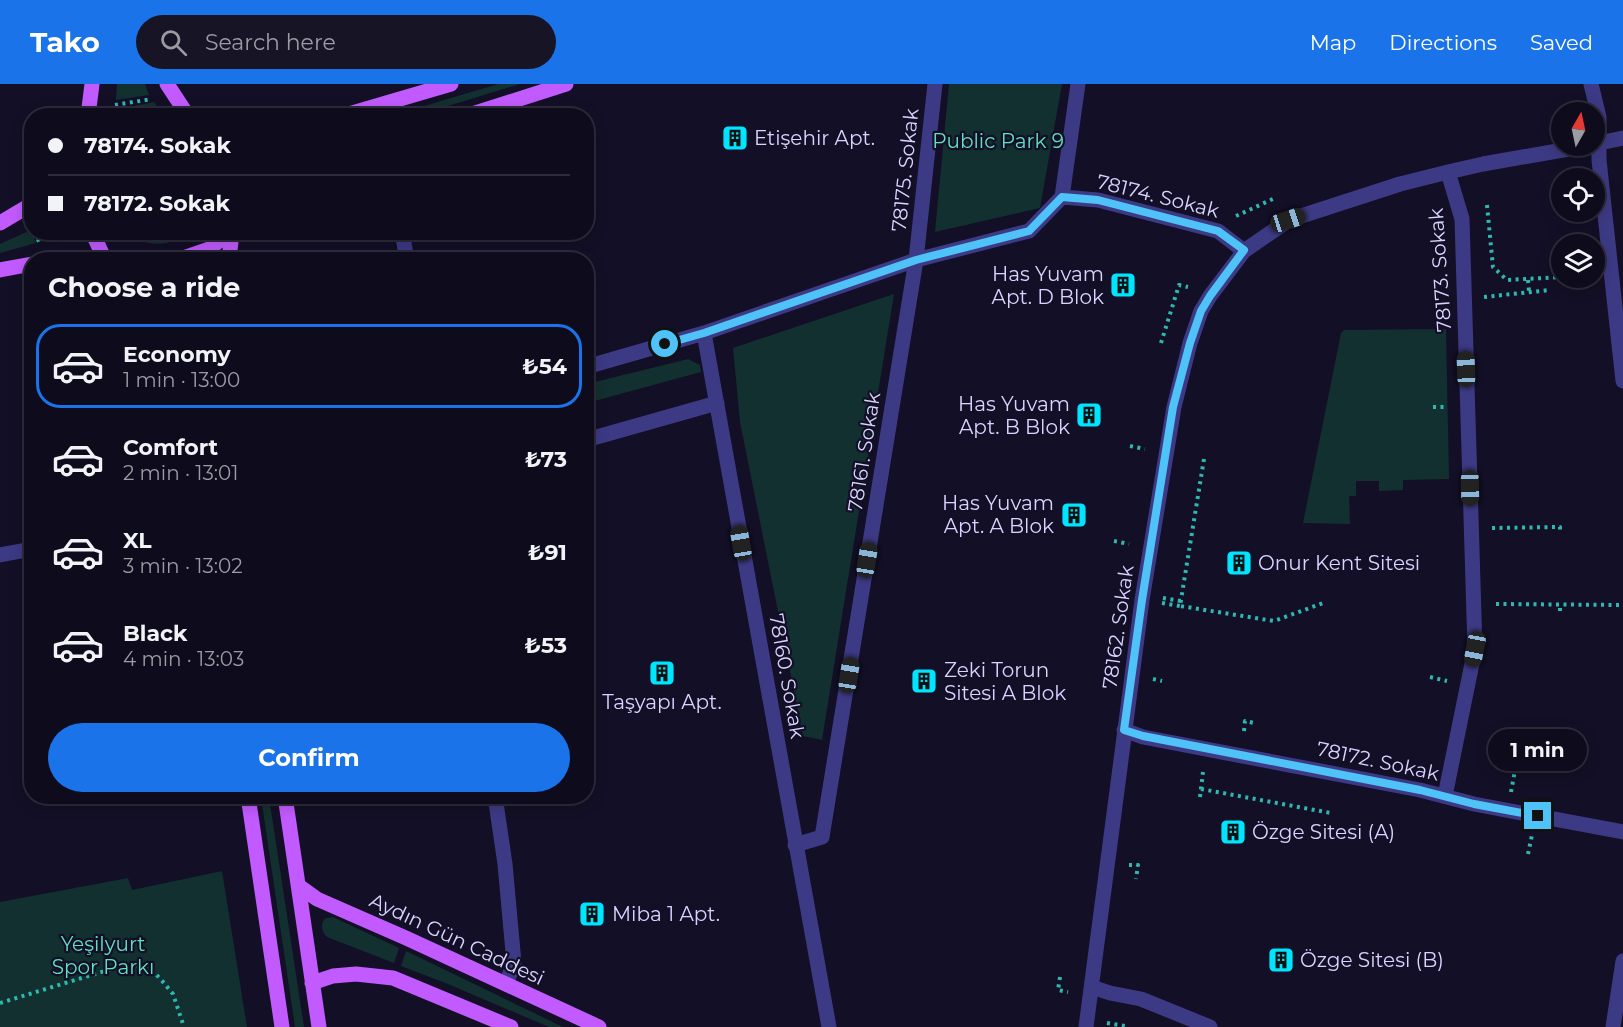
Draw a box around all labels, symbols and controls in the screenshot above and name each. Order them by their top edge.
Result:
search box [136,15,556,69]
text: Tako [30,25,100,59]
icon: search [157,26,190,59]
text: Search here [205,29,336,56]
text: Map [1310,30,1356,55]
text: Directions [1389,30,1497,55]
text: Saved [1530,30,1593,55]
north arrow [1551,102,1605,156]
map controls [1551,102,1605,288]
street label: 78175. Sokak [887,107,923,233]
building icon: Etişehir Apt. [720,123,750,153]
place label: Etişehir Apt. [754,126,875,150]
park label: Public Park 9 [932,129,1064,153]
text: 78174. Sokak [84,132,231,159]
button: locate [1551,168,1605,222]
street label: 78174. Sokak [1094,169,1222,223]
text: 78172. Sokak [84,190,230,217]
car [1268,206,1308,234]
street label: 78173. Sokak [1424,207,1456,333]
button: layers [1551,234,1605,288]
place label: Has Yuvam Apt. D Blok [992,262,1104,309]
building icon: Has Yuvam Apt. D Blok [1108,270,1138,300]
text: Choose a ride [48,271,240,304]
route start [651,330,678,357]
icon: car [51,339,105,393]
text: Economy [123,341,231,368]
car [1456,351,1476,387]
text: ₺54 [522,353,567,380]
text: 1 min · 13:00 [123,368,240,392]
street label: 78161. Sokak [843,391,885,513]
place label: Has Yuvam Apt. B Blok [958,392,1070,439]
building icon: Has Yuvam Apt. B Blok [1074,400,1104,430]
icon: car [51,432,105,486]
text: Comfort [123,434,218,461]
text: ₺73 [525,446,567,473]
text: 2 min · 13:01 [123,461,238,485]
car [1461,470,1479,506]
place label: Has Yuvam Apt. A Blok [942,491,1054,538]
building icon: Has Yuvam Apt. A Blok [1059,500,1089,530]
car [729,524,753,562]
icon: car [51,525,105,579]
text: XL [123,527,152,554]
text: ₺91 [528,539,567,566]
car [855,541,879,579]
building icon: Onur Kent Sitesi [1224,548,1254,578]
place label: Onur Kent Sitesi [1258,551,1420,575]
text: 3 min · 13:02 [123,554,243,578]
street label: 78162. Sokak [1097,563,1139,691]
street label: 78160. Sokak [764,612,810,740]
icon: car [51,618,105,672]
text: Black [123,620,187,647]
car [1463,630,1487,668]
text: ₺53 [524,632,567,659]
text: 4 min · 13:03 [123,647,244,671]
car [837,656,861,694]
building icon: Taşyapı Apt. [647,658,677,688]
place label: Zeki Torun Sitesi A Blok [944,658,1066,705]
building icon: Zeki Torun Sitesi A Blok [909,666,939,696]
place label: Taşyapı Apt. [602,690,722,714]
button: Confirm [48,723,570,792]
callout: 1 min [1488,729,1588,771]
street label: 78172. Sokak [1315,736,1441,786]
text: 1 min [1510,738,1565,762]
route end [1524,802,1551,829]
building icon: Özge Sitesi (A) [1218,817,1248,847]
place label: Özge Sitesi (A) [1252,820,1395,844]
street label: Aydın Gün Caddesi [366,888,548,990]
building icon: Miba 1 Apt. [577,899,607,929]
place label: Miba 1 Apt. [612,902,720,926]
park label: Yeşilyurt Spor Parkı [52,932,154,979]
building icon: Özge Sitesi (B) [1266,945,1296,975]
place label: Özge Sitesi (B) [1300,948,1444,972]

